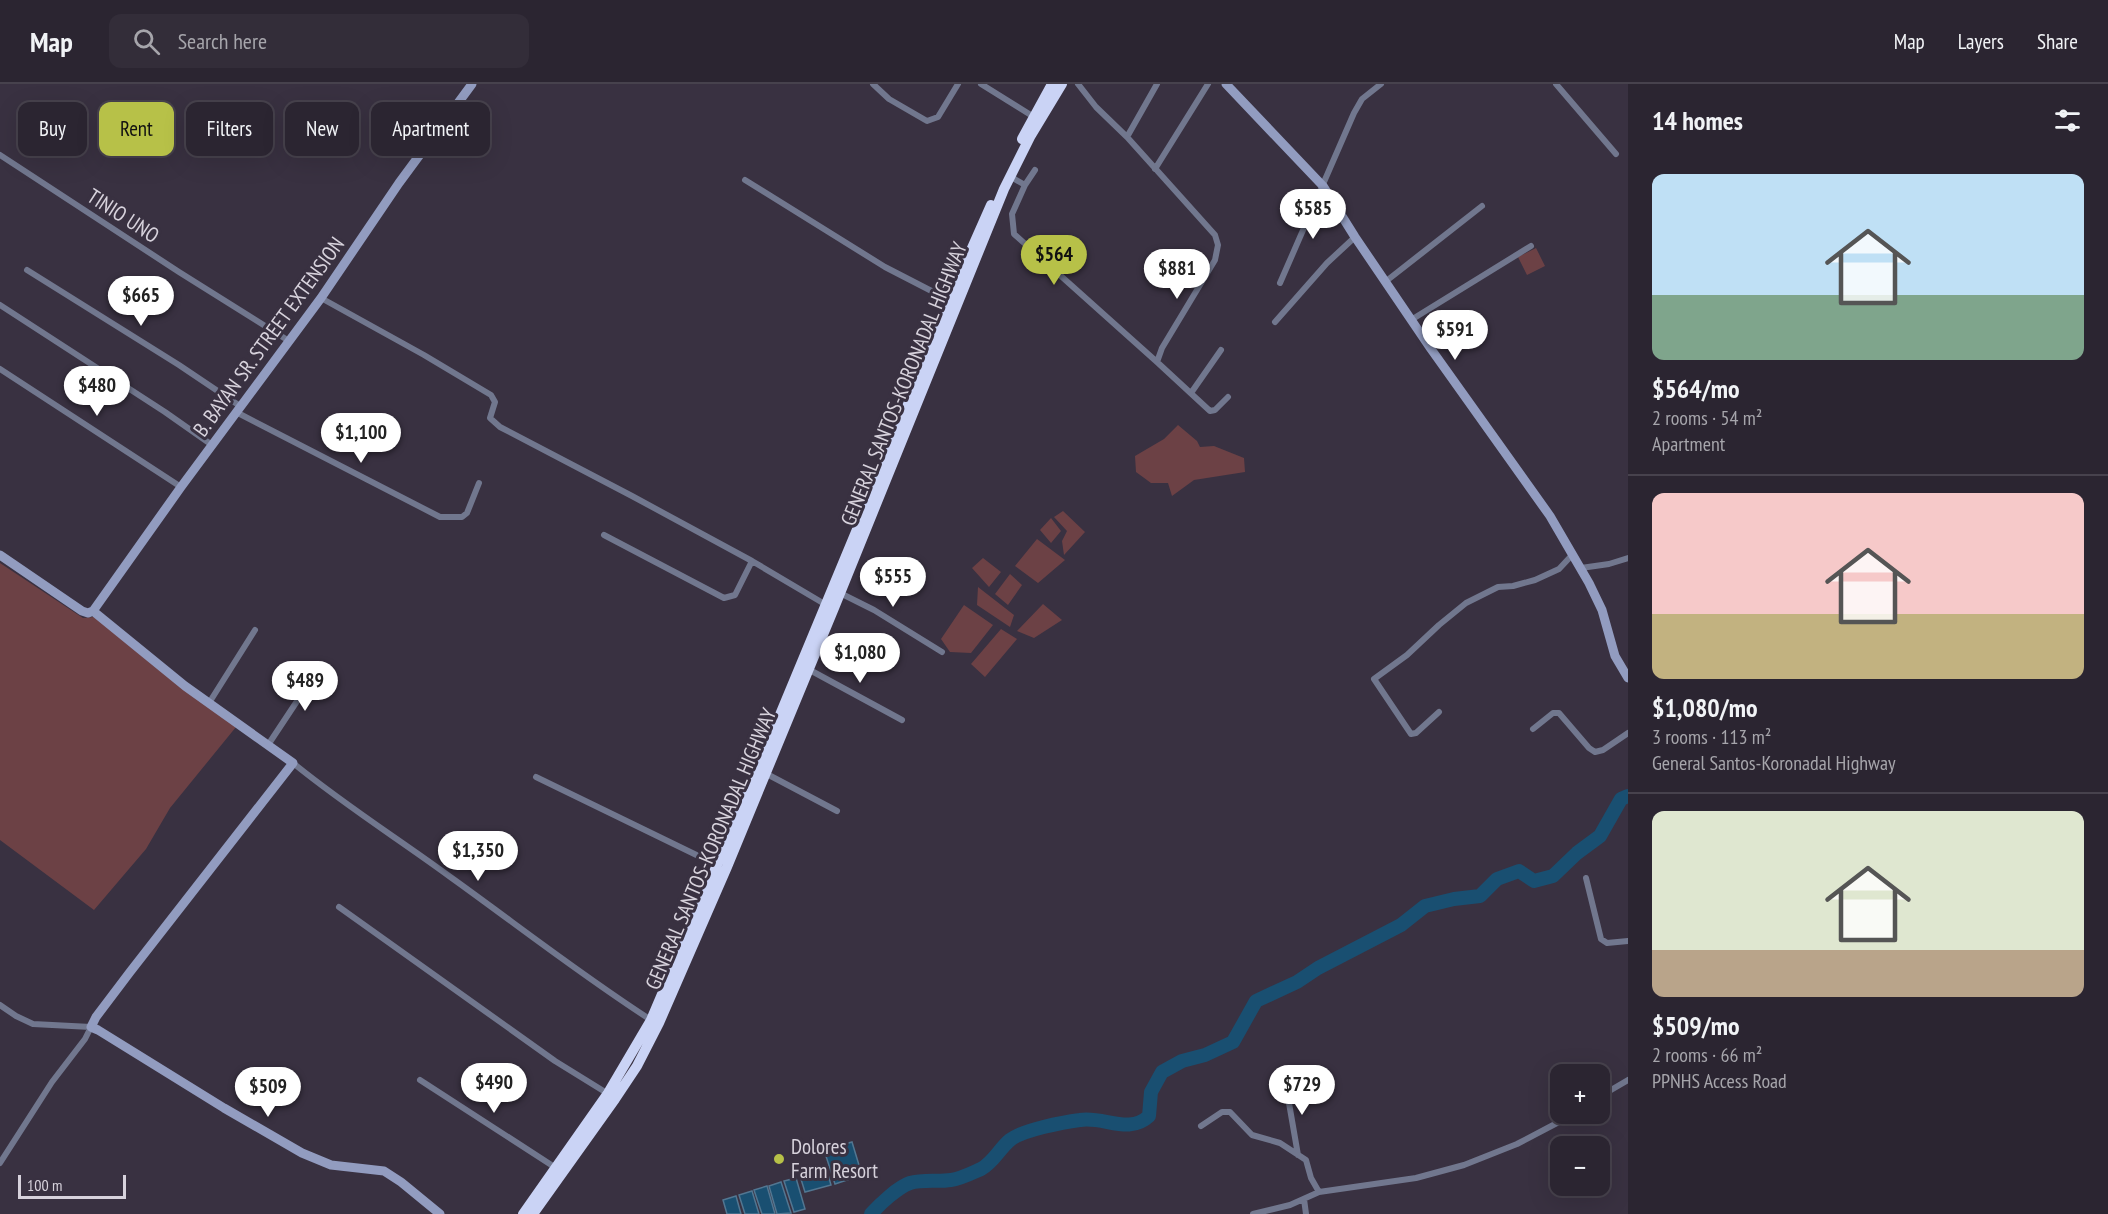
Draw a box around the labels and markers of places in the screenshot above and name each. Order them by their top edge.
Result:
pin: $585 [1277,189,1349,240]
pin: $564 [1018,235,1090,286]
pin: $881 [1141,249,1213,300]
pin: $665 [105,276,177,327]
pin: $591 [1419,310,1491,361]
pin: $480 [61,366,133,417]
pin: $1,100 [312,413,410,464]
pin: $555 [857,557,929,608]
pin: $1,080 [811,633,909,684]
pin: $489 [269,661,341,712]
pin: $1,350 [429,831,527,882]
pin: $490 [458,1063,530,1114]
pin: $729 [1266,1065,1338,1116]
pin: $509 [232,1067,304,1118]
place label: Dolores Farm Resort [791,1133,878,1184]
marker: Dolores Farm Resort [772,1152,786,1166]

